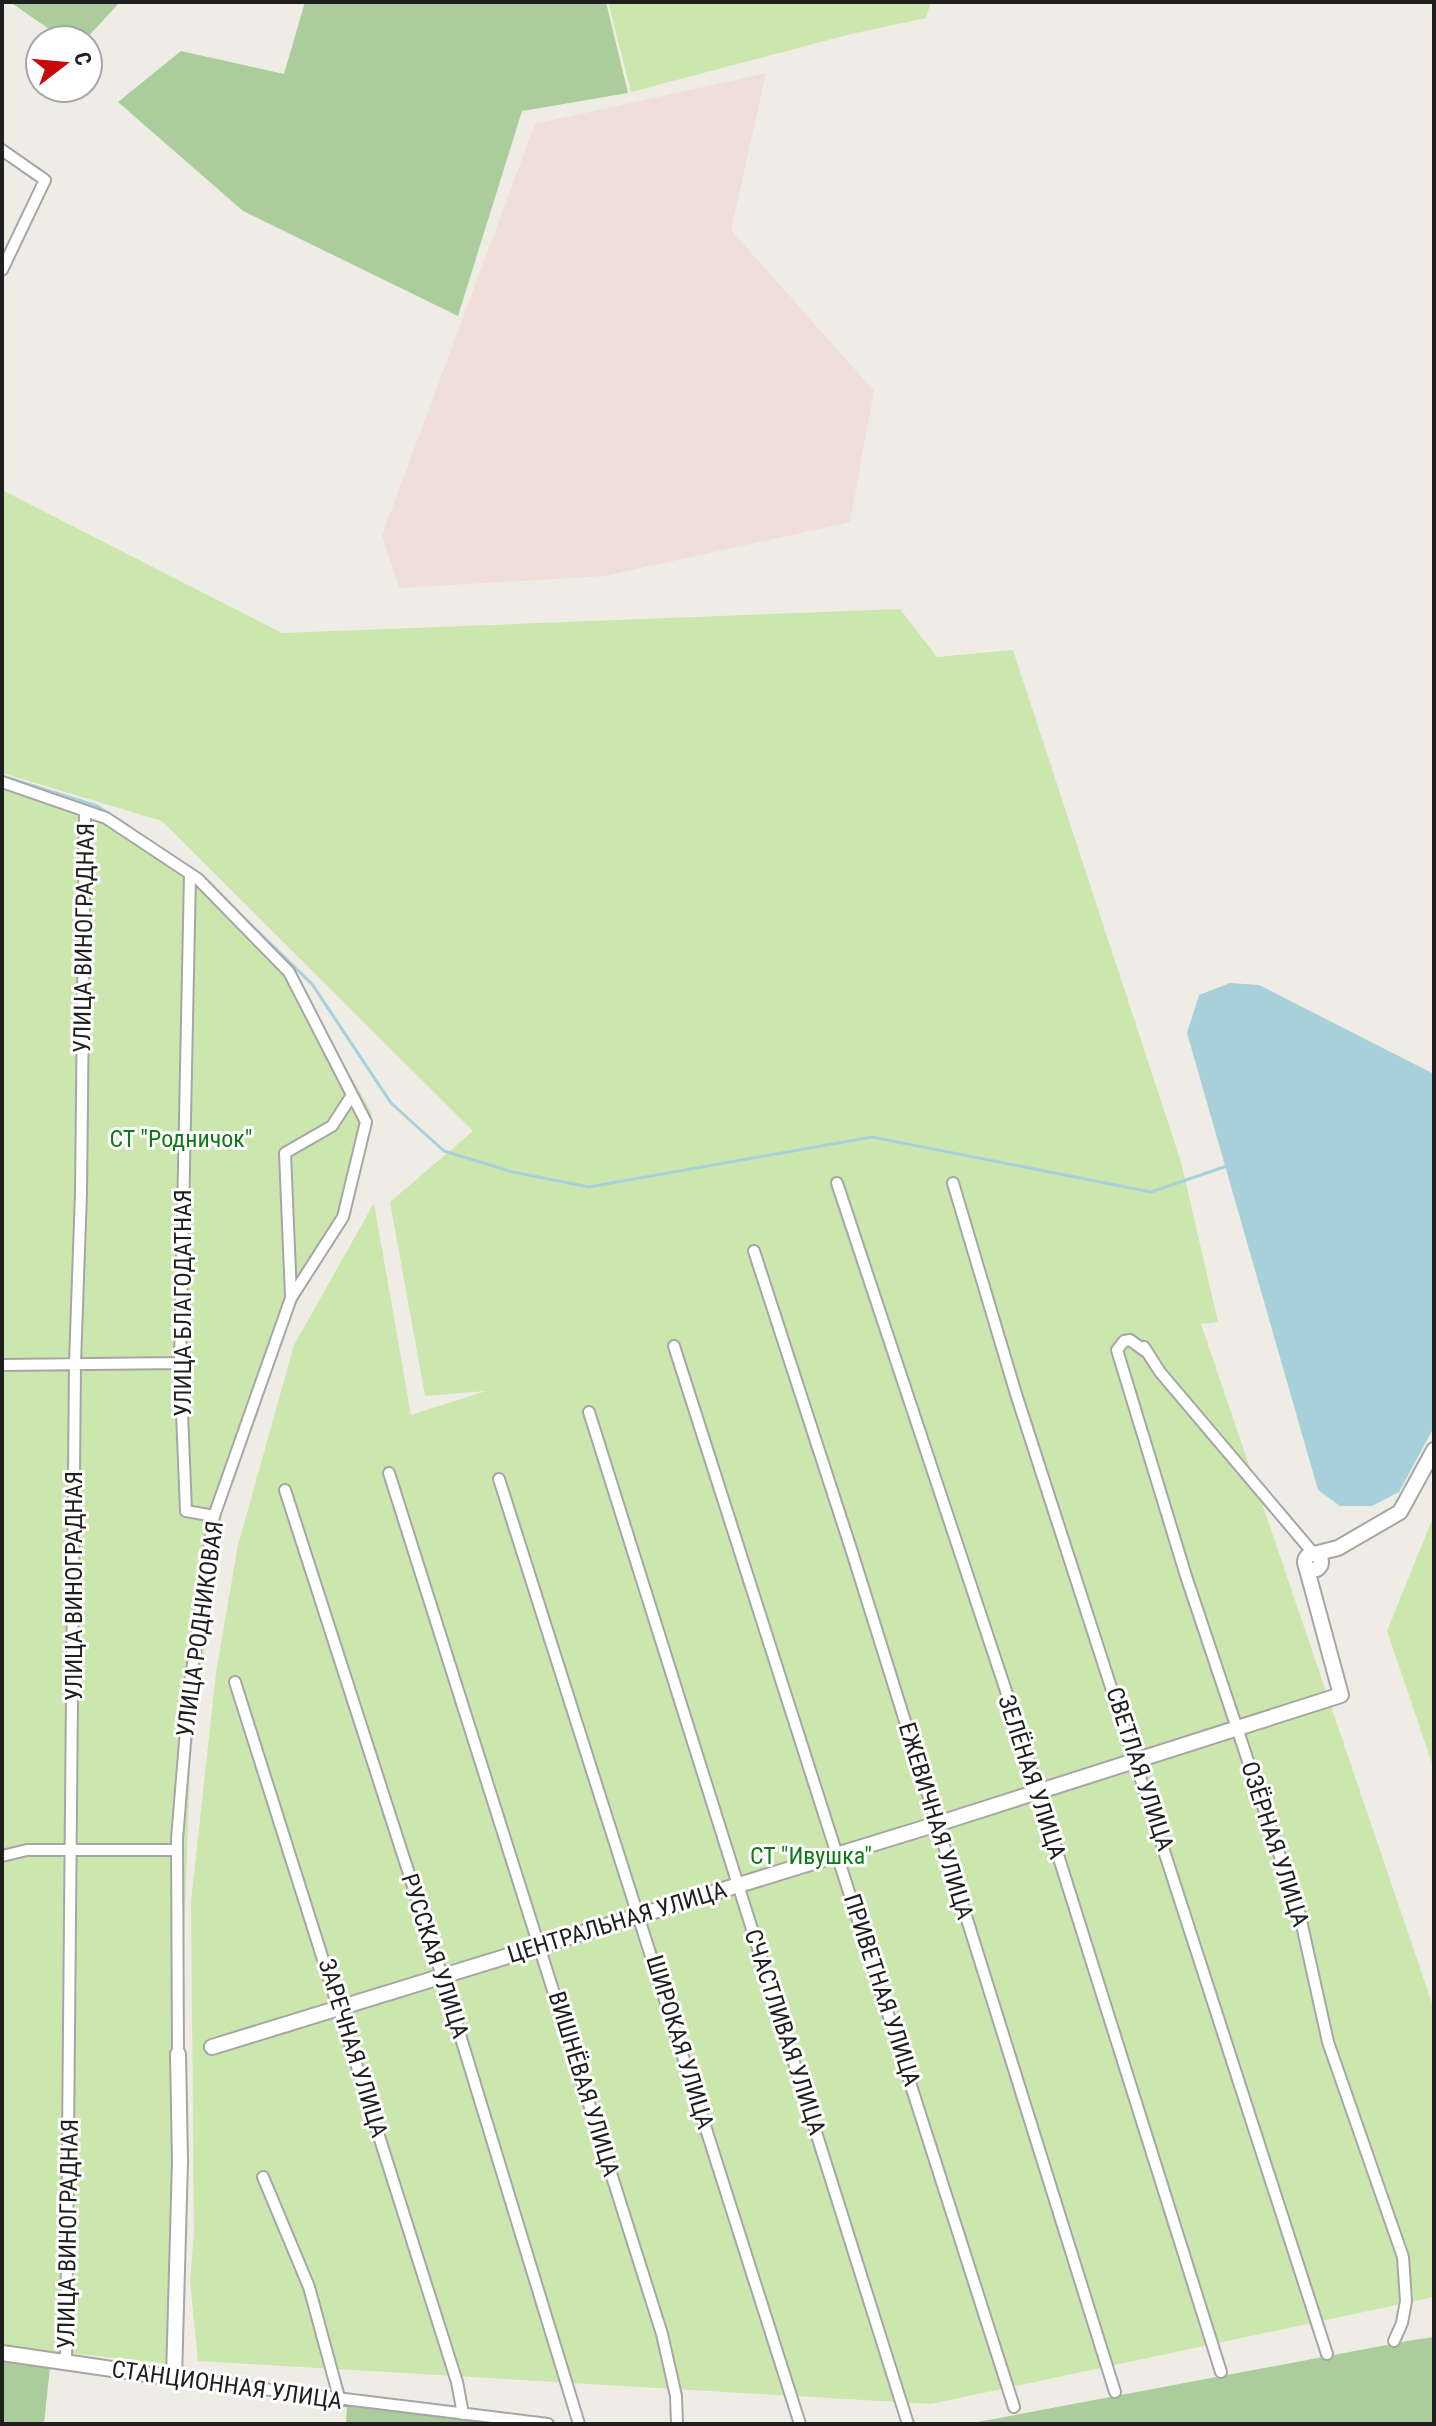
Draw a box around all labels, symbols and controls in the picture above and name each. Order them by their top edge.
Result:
north arrow [24,24,104,104]
text: С [69,49,96,68]
street label: УЛИЦА ВИНОГРАДНАЯ [68,823,100,1053]
park label: СТ "Родничок" [110,1125,252,1153]
street label: УЛИЦА БЛАГОДАТНАЯ [169,1189,197,1417]
street label: УЛИЦА ВИНОГРАДНАЯ [60,1471,88,1701]
street label: УЛИЦА РОДНИКОВАЯ [171,1519,229,1739]
street label: СВЕТЛАЯ УЛИЦА [1100,1684,1180,1854]
street label: ЗЕЛЁНАЯ УЛИЦА [992,1692,1072,1863]
street label: ЕЖЕВИЧНАЯ УЛИЦА [893,1719,979,1923]
street label: ОЗЁРНАЯ УЛИЦА [1235,1758,1315,1930]
park label: СТ "Ивушка" [750,1842,872,1870]
street label: РУССКАЯ УЛИЦА [395,1870,475,2042]
street label: ЦЕНТРАЛЬНАЯ УЛИЦА [504,1875,730,1969]
street label: ПРИВЕТНАЯ УЛИЦА [838,1890,926,2090]
street label: СЧАСТЛИВАЯ УЛИЦА [739,1926,831,2138]
street label: ШИРОКАЯ УЛИЦА [640,1952,720,2132]
street label: ЗАРЕЧНАЯ УЛИЦА [313,1955,394,2141]
street label: ВИШНЁВАЯ УЛИЦА [543,1988,625,2180]
street label: УЛИЦА ВИНОГРАДНАЯ [52,2119,84,2349]
street label: СТАНЦИОННАЯ УЛИЦА [110,2355,344,2415]

